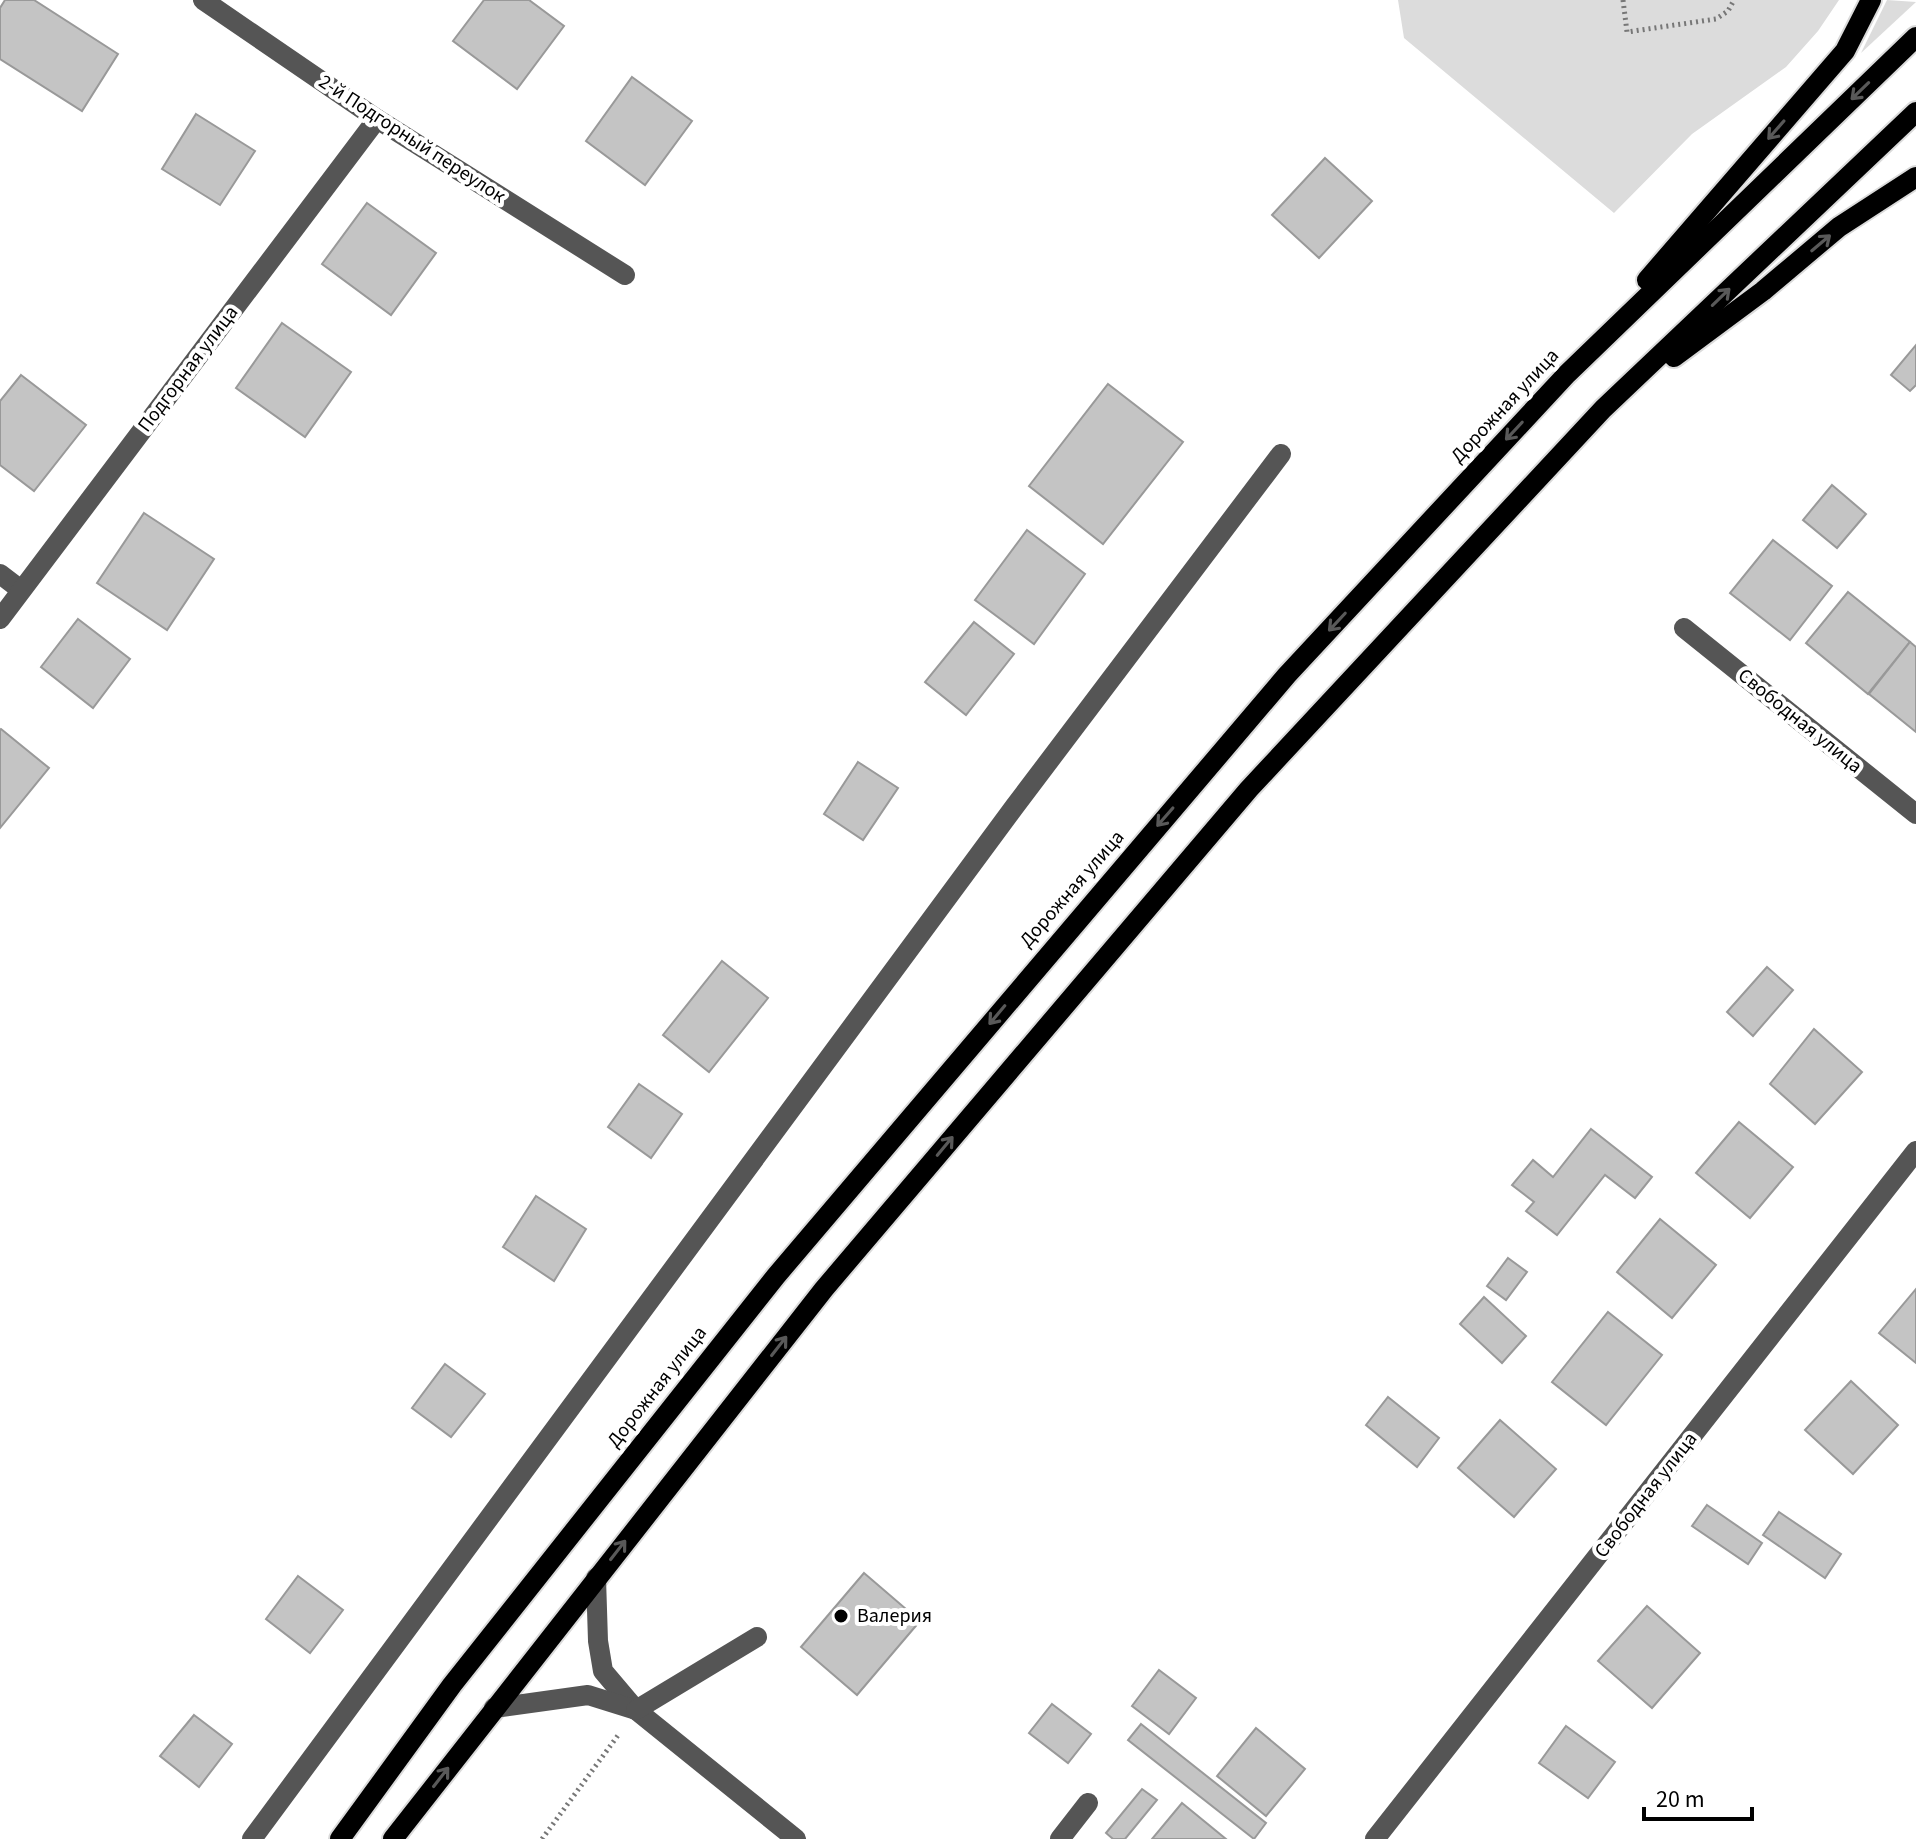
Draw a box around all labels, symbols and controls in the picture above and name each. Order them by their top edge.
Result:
street label: 2-й Подгорный переулок [313,68,511,210]
one-way arrow [1851,81,1870,100]
one-way arrow [1767,119,1785,139]
one-way arrow [1810,234,1831,252]
one-way arrow [1711,288,1731,307]
street label: Подгорная улица [131,300,245,438]
street label: Дорожная улица [1444,343,1566,469]
one-way arrow [1504,421,1523,441]
one-way arrow [1328,611,1347,631]
street label: Свободная улица [1732,662,1868,780]
one-way arrow [1157,806,1175,827]
street label: Дорожная улица [1013,824,1131,954]
one-way arrow [988,1004,1006,1025]
one-way arrow [936,1137,954,1157]
street label: Дорожная улица [601,1320,713,1454]
one-way arrow [771,1336,788,1357]
street label: Свободная улица [1588,1426,1704,1564]
one-way arrow [610,1540,627,1561]
place label: Валерия [857,1602,932,1630]
marker: Валерия [832,1607,850,1625]
one-way arrow [432,1767,449,1788]
scale bar [1644,1771,1752,1821]
text: 20 m [1656,1782,1705,1817]

